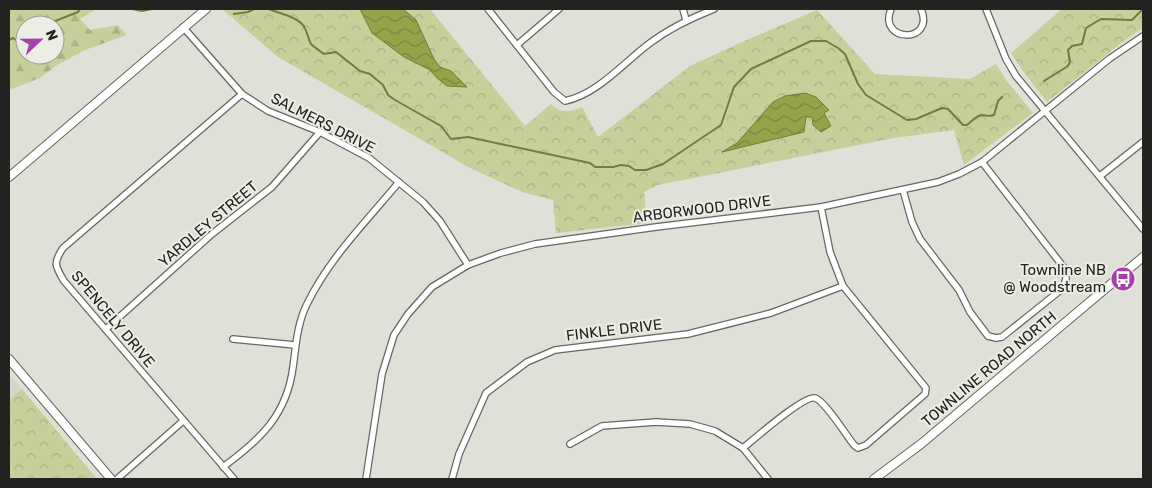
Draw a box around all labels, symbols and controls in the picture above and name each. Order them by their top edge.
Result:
north arrow [15,15,65,65]
text: N [42,27,61,43]
street label: SALMERS DRIVE [268,89,378,157]
street label: YARDLEY STREET [155,177,261,271]
street label: ARBORWOOD DRIVE [632,192,772,226]
place label: Townline NB @ Woodstream [1003,261,1106,296]
bus stop icon: Townline NB @ Woodstream [1110,266,1136,292]
street label: SPENCELY DRIVE [67,267,159,371]
street label: TOWNLINE ROAD NORTH [918,307,1060,431]
street label: FINKLE DRIVE [565,315,663,345]

